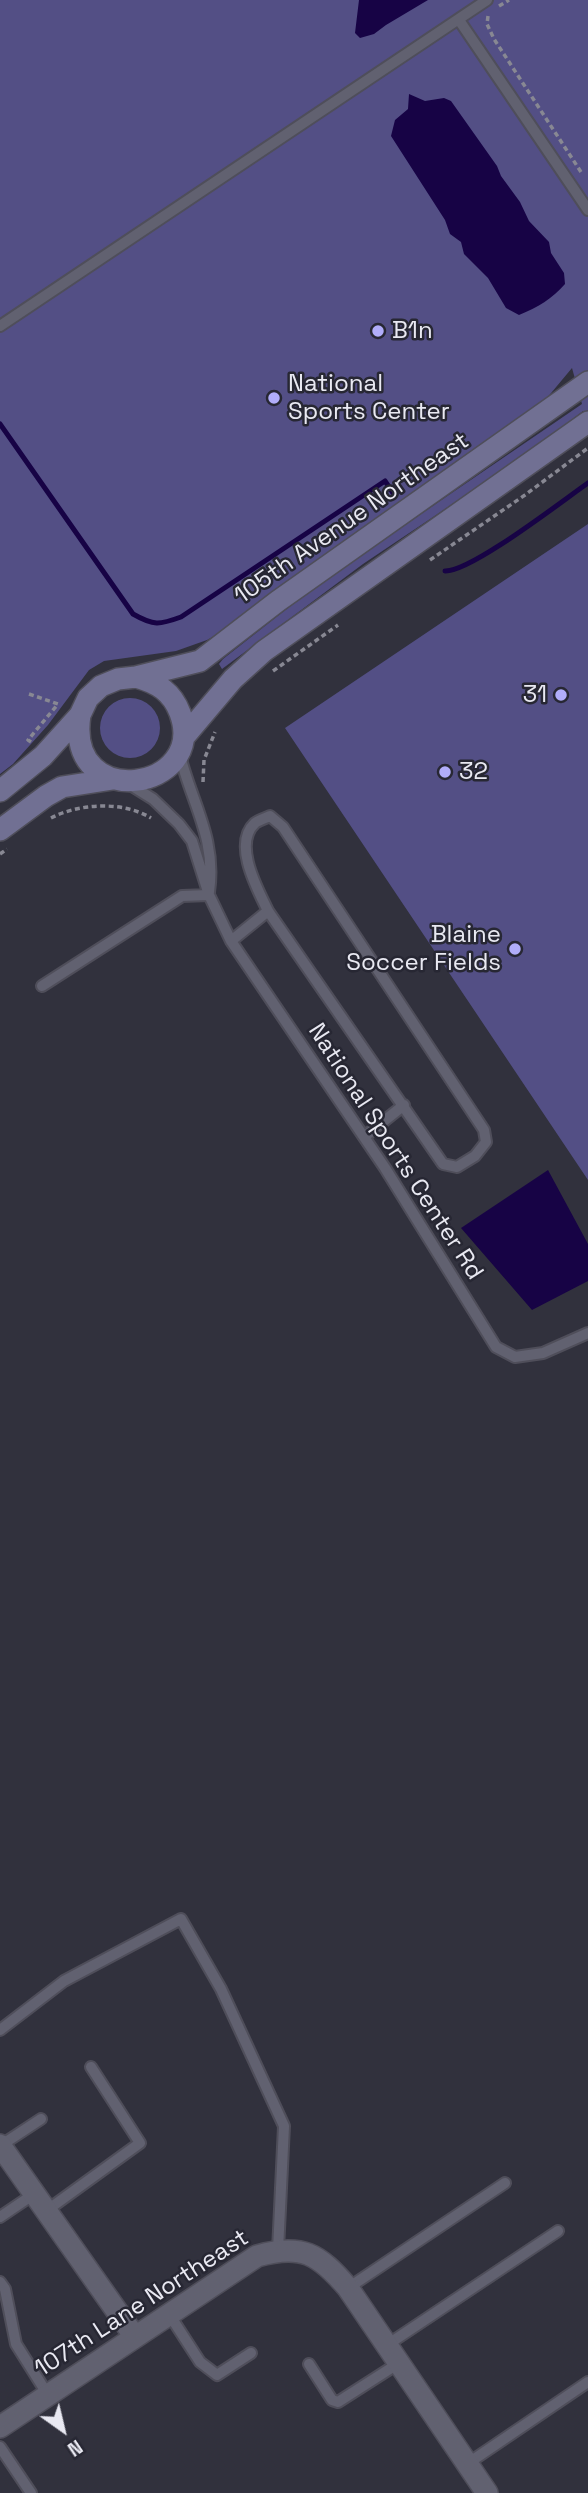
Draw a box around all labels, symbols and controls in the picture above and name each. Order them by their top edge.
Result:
place label: B1n [392,317,433,345]
marker: B1n [370,323,386,339]
place label: National Sports Center [288,370,450,426]
marker: National Sports Center [266,390,282,406]
street label: 105th Avenue Northeast [229,427,475,611]
place label: 31 [523,681,547,709]
marker: 31 [553,687,569,703]
place label: 32 [459,758,488,786]
marker: 32 [437,764,453,780]
place label: Blaine Soccer Fields [346,921,501,977]
marker: Blaine Soccer Fields [507,941,523,957]
street label: National Sports Center Rd [301,1018,489,1286]
street label: 107th Lane Northeast [30,2224,254,2384]
north arrow [28,2395,98,2465]
text: N [63,2434,87,2462]

